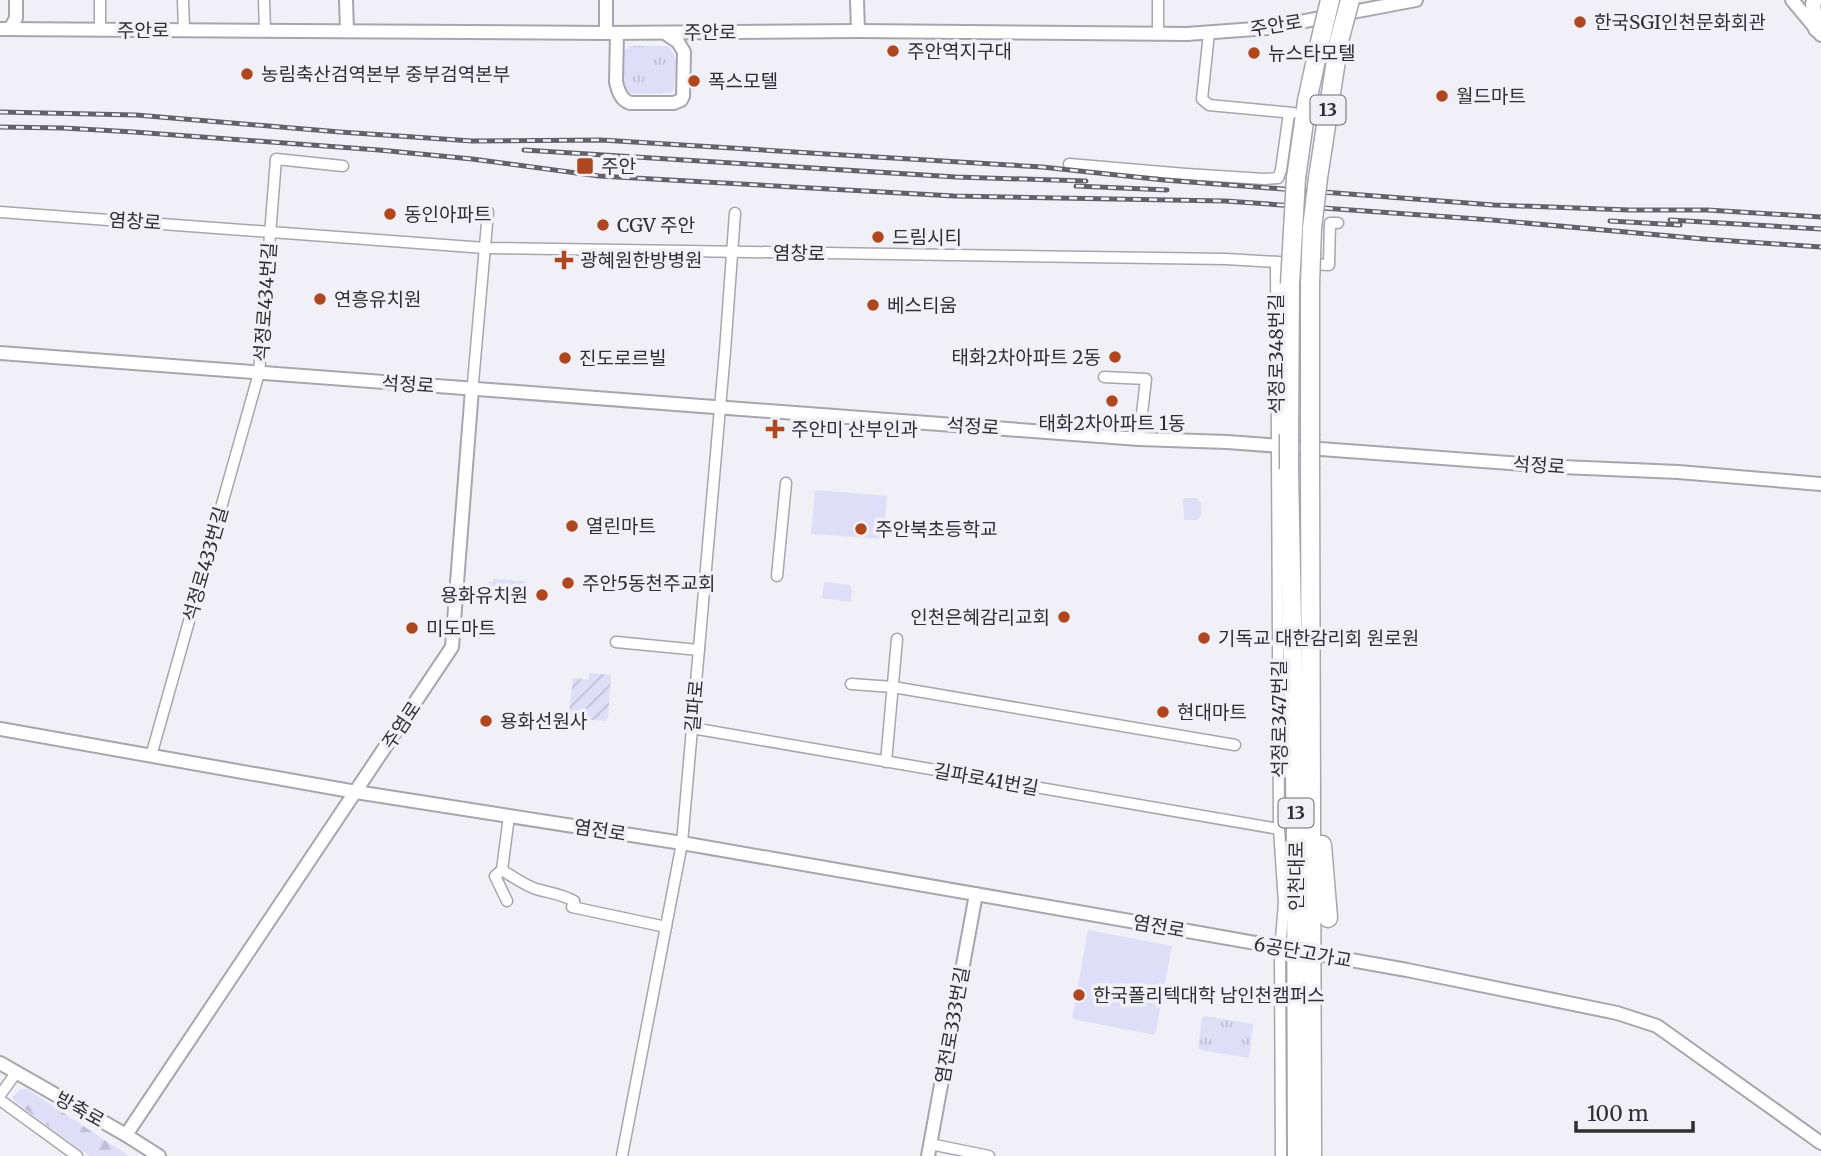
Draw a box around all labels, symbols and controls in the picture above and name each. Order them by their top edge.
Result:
street label: 주안로 [1248,9,1304,41]
place label: 한국SGI인천문화회관 [1594,10,1766,34]
marker: 한국SGI인천문화회관 [1572,14,1588,30]
street label: 주안로 [117,18,169,42]
street label: 주안로 [684,20,736,44]
place label: 주안역지구대 [907,39,1012,63]
place label: 뉴스타모텔 [1268,41,1355,65]
marker: 주안역지구대 [885,43,901,59]
marker: 뉴스타모텔 [1246,45,1262,61]
place label: 농림축산검역본부 중부검역본부 [261,62,510,86]
marker: 농림축산검역본부 중부검역본부 [239,66,255,82]
place label: 폭스모텔 [708,69,778,93]
marker: 폭스모텔 [686,73,702,89]
place label: 월드마트 [1456,84,1526,108]
marker: 월드마트 [1434,88,1450,104]
road number: 13 [1310,96,1346,124]
place label: 주안 [601,154,636,178]
marker: 주안 [575,156,595,176]
place label: 동인아파트 [404,202,491,226]
marker: 동인아파트 [382,206,398,222]
street label: 염창로 [108,207,162,235]
place label: CGV 주안 [617,213,696,237]
marker: CGV 주안 [595,217,611,233]
place label: 드림시티 [892,225,962,249]
marker: 드림시티 [870,229,886,245]
street label: 석정로434번길 [249,241,281,363]
street label: 염창로 [773,241,825,265]
place label: 광혜원한방병원 [580,248,702,272]
marker: 광혜원한방병원 [554,250,574,270]
place label: 연흥유치원 [334,287,421,311]
marker: 연흥유치원 [312,291,328,307]
place label: 베스티움 [887,293,957,317]
street label: 석정로348번길 [1264,293,1288,415]
marker: 베스티움 [865,297,881,313]
place label: 태화2차아파트 2동 [952,345,1101,369]
place label: 진도로르빌 [579,346,666,370]
marker: 태화2차아파트 2동 [1107,349,1123,365]
marker: 진도로르빌 [557,350,573,366]
street label: 석정로 [381,370,435,398]
marker: 태화2차아파트 1동 [1104,393,1120,409]
place label: 태화2차아파트 1동 [1039,411,1185,435]
street label: 석정로 [946,412,1000,440]
place label: 주안미 산부인과 [791,417,918,441]
marker: 주안미 산부인과 [765,419,785,439]
street label: 석정로 [1512,451,1566,479]
street label: 석정로433번길 [177,504,233,624]
place label: 열린마트 [586,514,656,538]
place label: 주안북초등학교 [875,517,997,541]
marker: 열린마트 [564,518,580,534]
marker: 주안북초등학교 [853,521,869,537]
place label: 주안5동천주교회 [582,571,715,595]
marker: 주안5동천주교회 [560,575,576,591]
place label: 용화유치원 [441,583,528,607]
marker: 용화유치원 [534,587,550,603]
place label: 인천은혜감리교회 [910,605,1050,629]
marker: 인천은혜감리교회 [1056,609,1072,625]
place label: 미도마트 [426,616,496,640]
marker: 미도마트 [404,620,420,636]
place label: 기독교 대한감리회 원로원 [1218,626,1419,650]
marker: 기독교 대한감리회 원로원 [1196,630,1212,646]
street label: 석정로347번길 [1267,660,1291,778]
street label: 길파로 [680,679,708,733]
street label: 주염로 [376,697,426,753]
place label: 현대마트 [1177,700,1247,724]
marker: 현대마트 [1155,704,1171,720]
place label: 용화선원사 [500,709,587,733]
marker: 용화선원사 [478,713,494,729]
street label: 길파로41번길 [932,758,1040,800]
road number: 13 [1278,798,1314,828]
street label: 염전로 [572,814,628,846]
street label: 인천대로 [1284,841,1308,911]
street label: 염전로 [1131,910,1187,942]
street label: 6공단고가교 [1252,932,1354,972]
street label: 염전로333번길 [930,965,974,1085]
place label: 한국폴리텍대학 남인천캠퍼스 [1093,983,1325,1007]
marker: 한국폴리텍대학 남인천캠퍼스 [1071,987,1087,1003]
street label: 방축로 [51,1086,109,1132]
scale bar [1576,1090,1693,1134]
text: 100 m [1587,1100,1649,1127]

